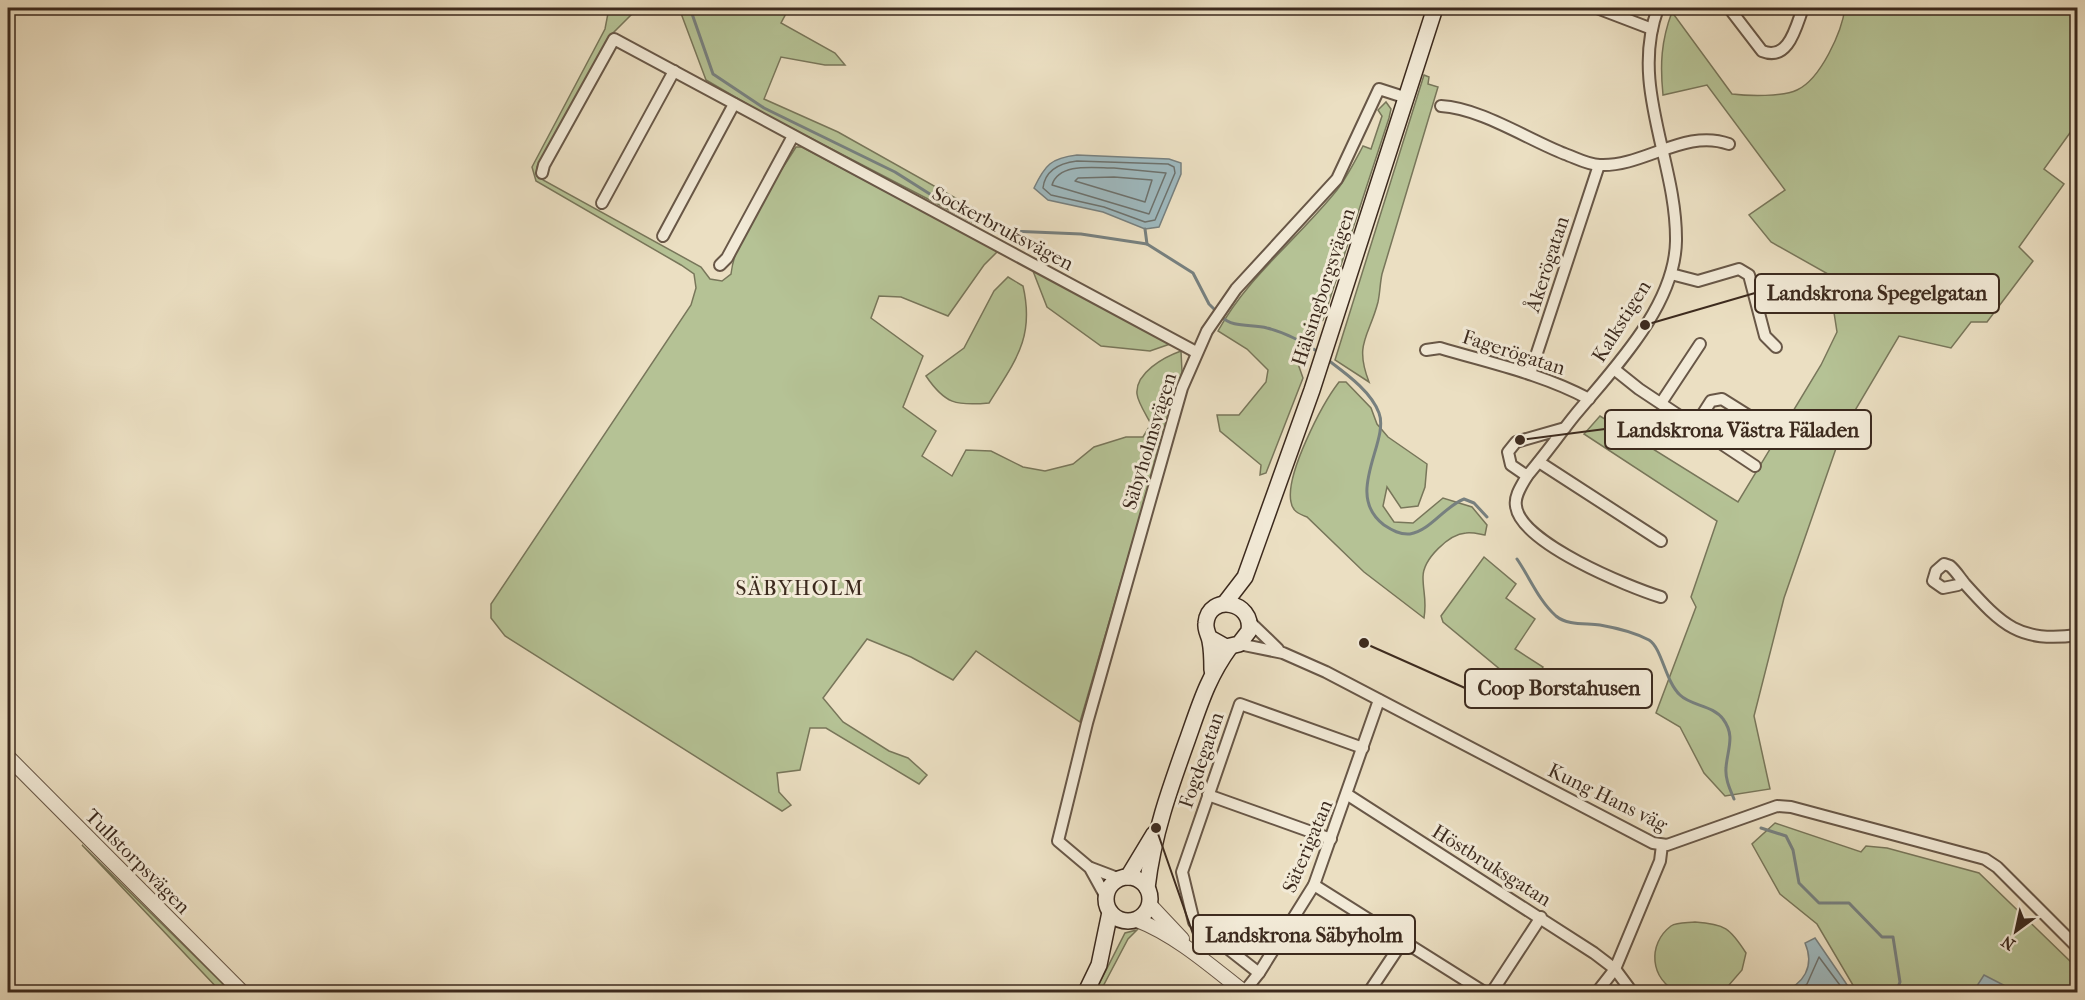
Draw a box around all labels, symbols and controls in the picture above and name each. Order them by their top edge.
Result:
street label: Sockerbruksvägen [928,181,1078,276]
street label: Hälsingborgsvägen [1287,205,1360,369]
street label: Åkerögatan [1520,213,1574,316]
callout: Landskrona Spegelgatan [1755,274,1999,313]
street label: Kalkstigen [1587,276,1656,367]
text: Landskrona Spegelgatan [1767,281,1988,305]
street label: Fagerögatan [1459,325,1569,380]
street label: Säbyholmsvägen [1118,370,1181,512]
callout: Landskrona Västra Fäladen [1605,410,1871,449]
text: Landskrona Västra Fäladen [1617,418,1860,442]
district label: SÄBYHOLM [736,576,864,600]
callout: Coop Borstahusen [1465,669,1652,708]
text: Coop Borstahusen [1477,676,1641,700]
street label: Fogdegatan [1174,709,1229,811]
street label: Kung Hans väg [1544,759,1672,836]
street label: Säterigatan [1278,796,1338,896]
street label: Tullstorpsvägen [81,804,195,919]
street label: Höstbruksgatan [1428,820,1556,911]
north arrow [1986,901,2046,961]
callout: Landskrona Säbyholm [1193,915,1415,954]
text: Landskrona Säbyholm [1205,923,1403,947]
text: N [1997,931,2018,954]

